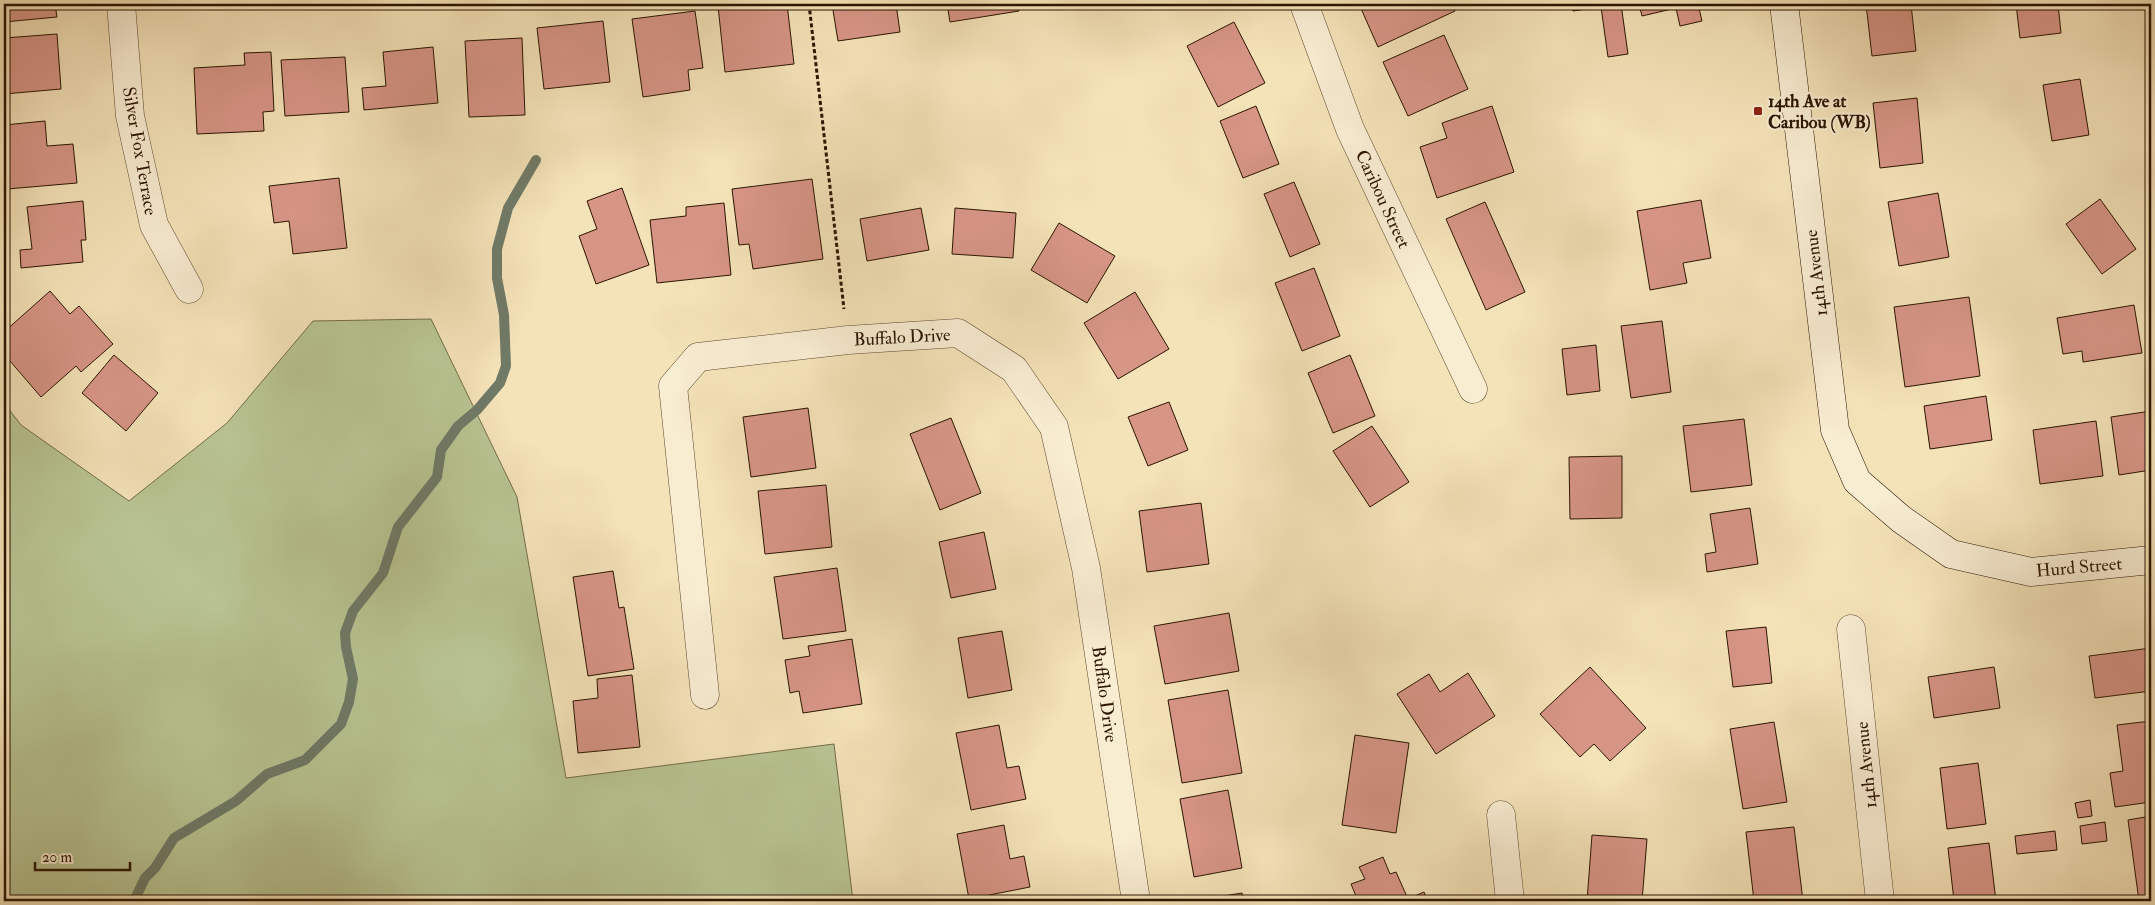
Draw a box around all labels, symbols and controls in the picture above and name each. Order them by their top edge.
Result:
street label: Silver Fox Terrace [117,85,162,218]
place label: 14th Ave at Caribou (WB) [1768,90,1871,134]
marker: 14th Ave at Caribou (WB) [1752,105,1764,117]
street label: Caribou Street [1350,146,1415,252]
street label: 14th Avenue [1800,228,1833,318]
street label: Buffalo Drive [853,323,952,352]
street label: Hurd Street [2035,552,2123,583]
street label: Buffalo Drive [1086,644,1123,744]
street label: 14th Avenue [1850,720,1882,810]
scale bar [35,840,130,872]
text: 20 m [42,848,72,867]

